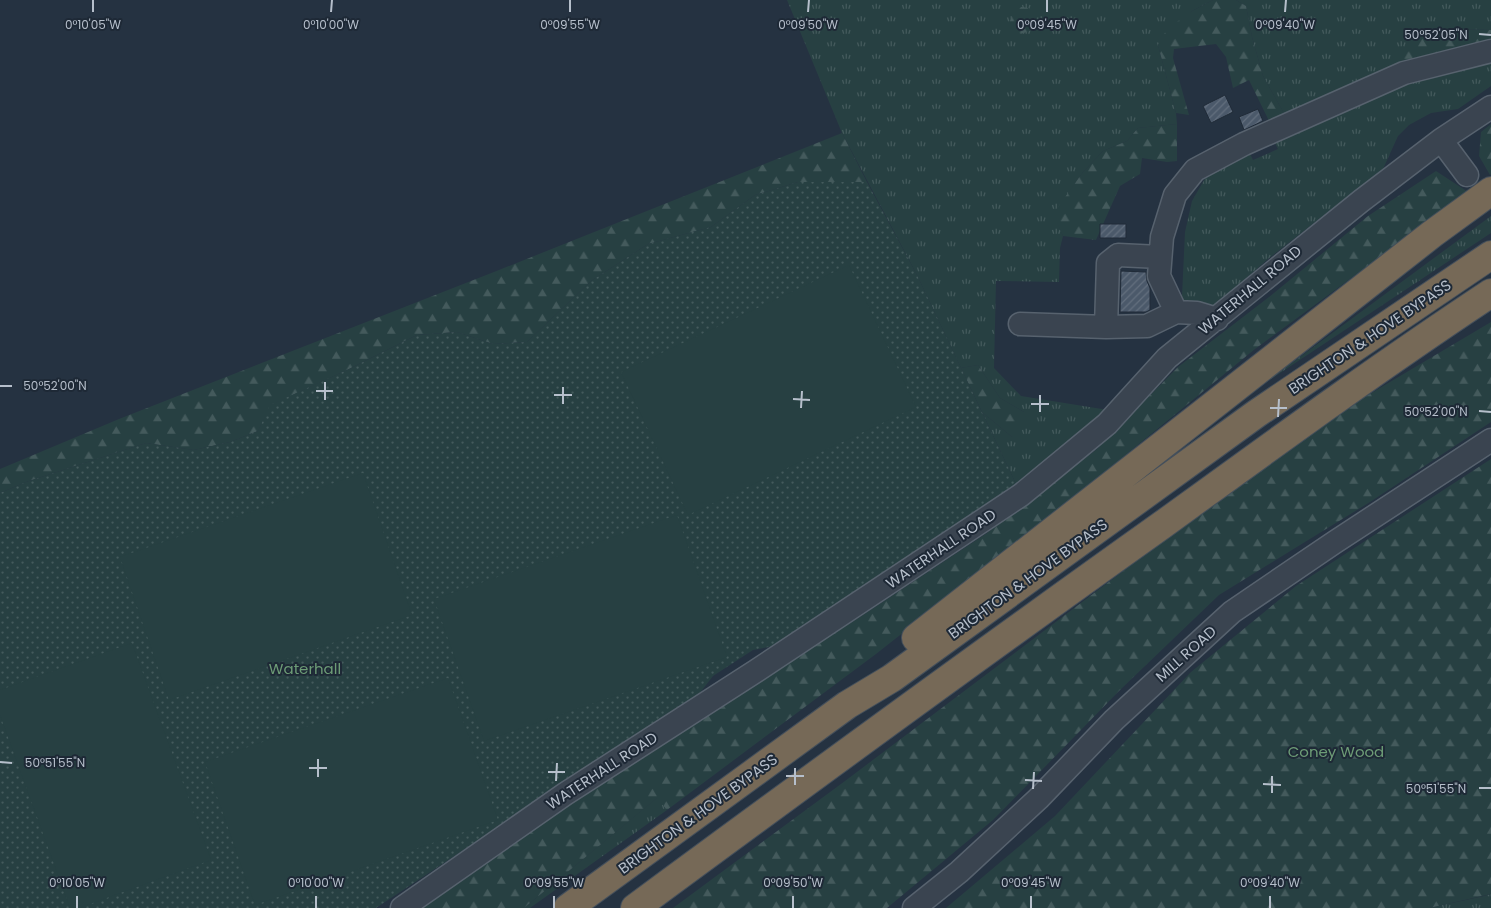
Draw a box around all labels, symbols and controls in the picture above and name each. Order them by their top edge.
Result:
text: 0°10'05"W [65,16,121,33]
text: 0°10'00"W [303,16,359,33]
text: 0°09'55"W [540,16,600,33]
text: 0°09'50"W [778,16,838,33]
text: 0°09'45"W [1017,16,1077,33]
text: 0°09'40"W [1255,16,1315,33]
text: 50°52'05"N [1404,26,1468,43]
street label: WATERHALL ROAD [1194,240,1306,339]
street label: BRIGHTON & HOVE BYPASS [1284,274,1455,399]
text: 50°52'00"N [23,377,87,394]
text: 50°52'00"N [1404,403,1468,420]
street label: WATERHALL ROAD [881,504,1000,593]
street label: BRIGHTON & HOVE BYPASS [944,514,1112,644]
street label: MILL ROAD [1151,621,1221,687]
park label: Waterhall [269,658,341,679]
street label: WATERHALL ROAD [542,727,661,814]
park label: Coney Wood [1288,741,1384,762]
street label: BRIGHTON & HOVE BYPASS [614,749,782,879]
text: 50°51'55"N [25,754,85,771]
text: 50°51'55"N [1406,780,1466,797]
text: 0°10'05"W [49,874,105,891]
text: 0°10'00"W [288,874,344,891]
text: 0°09'55"W [524,874,584,891]
text: 0°09'50"W [763,874,823,891]
text: 0°09'45"W [1001,874,1061,891]
text: 0°09'40"W [1240,874,1300,891]

